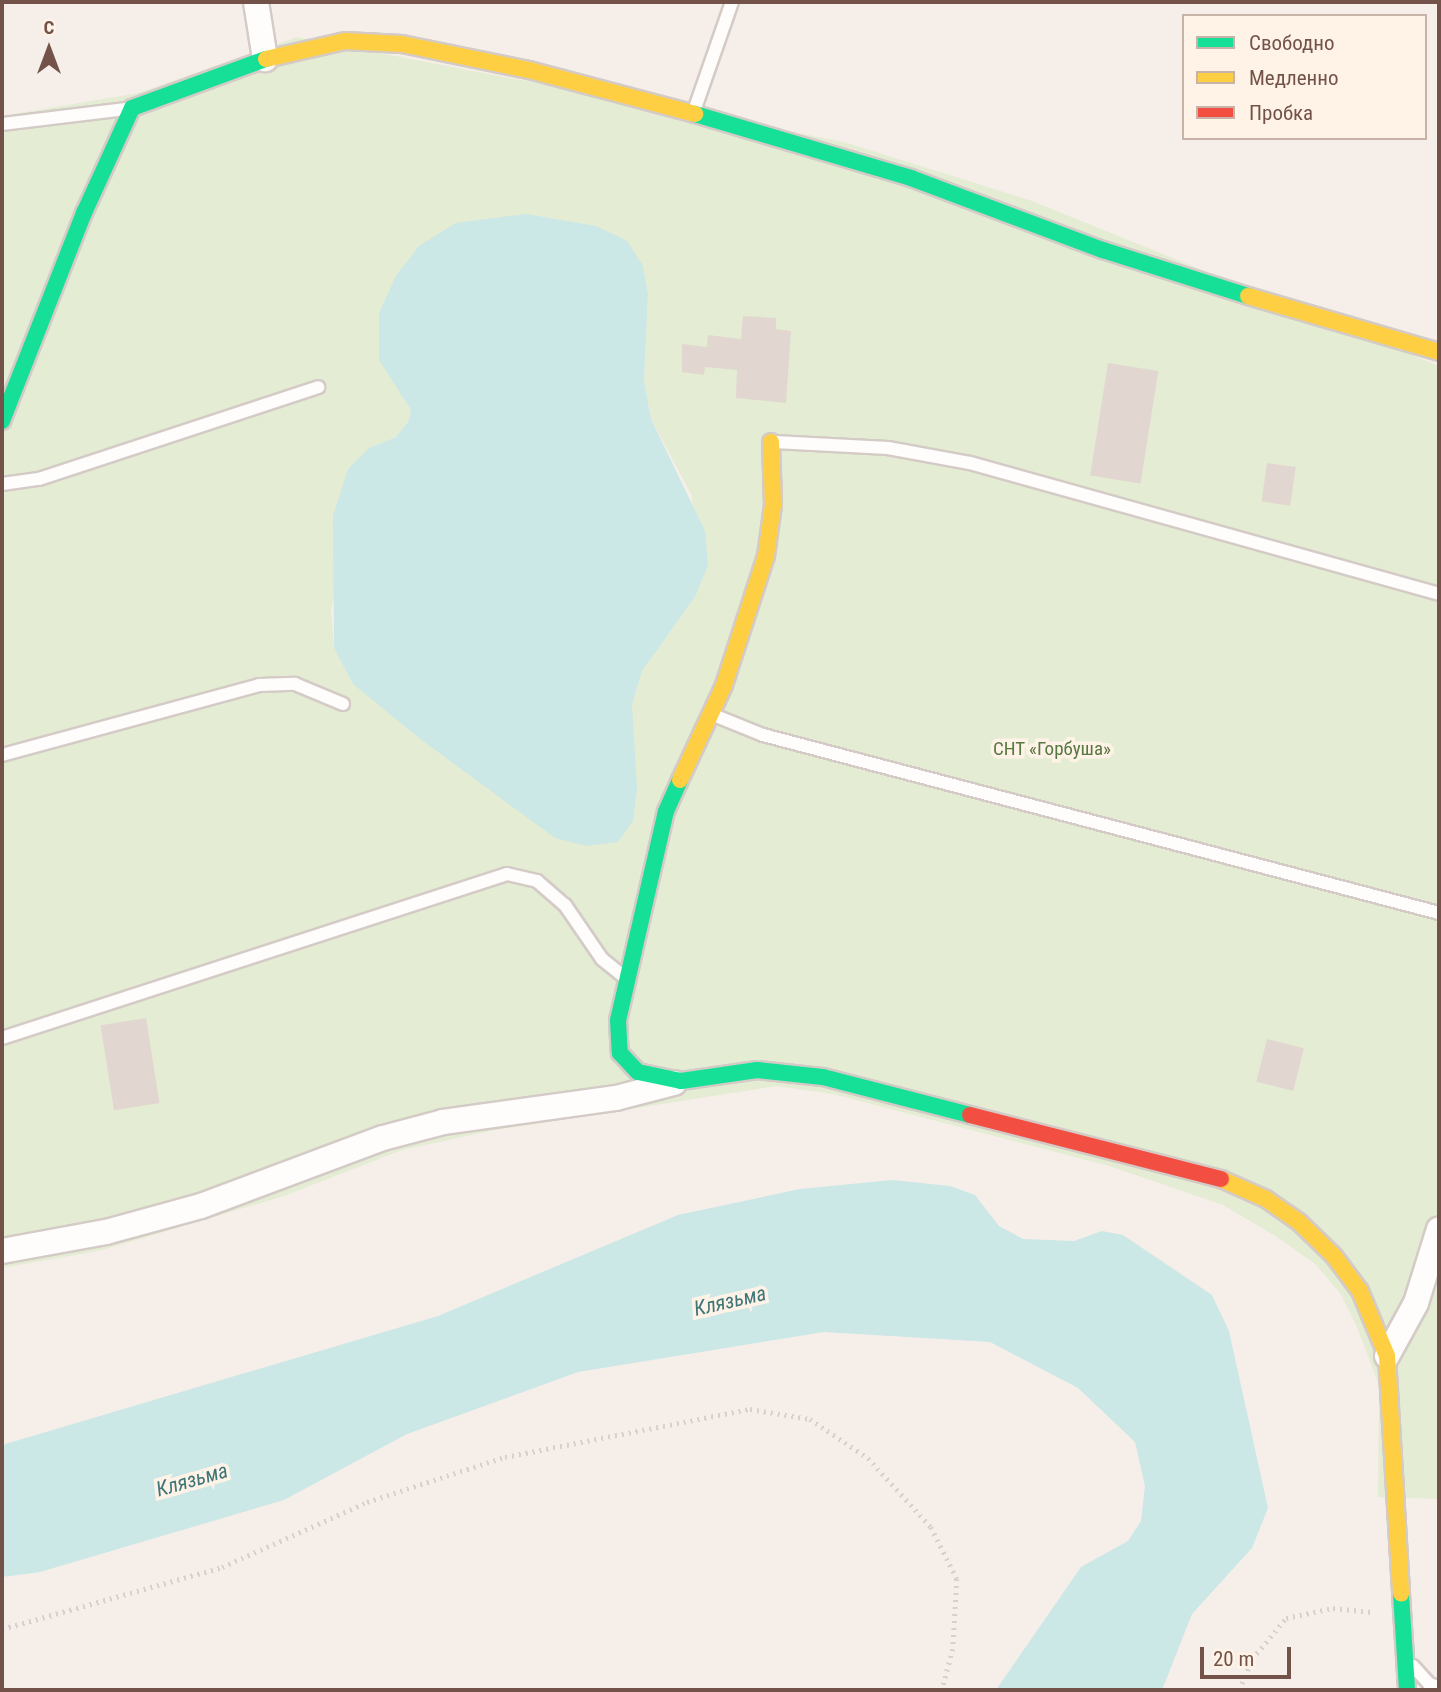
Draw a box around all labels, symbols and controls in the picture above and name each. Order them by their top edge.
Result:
north arrow [14,14,84,84]
legend [1182,14,1427,140]
text: С [44,16,54,39]
text: Свободно [1249,31,1335,55]
text: Медленно [1249,66,1338,90]
text: Пробка [1249,101,1313,125]
park label: СНТ «Горбуша» [993,738,1111,760]
water label: Клязьма [691,1280,769,1322]
water label: Клязьма [153,1458,231,1502]
scale bar [1203,1632,1294,1676]
text: 20 m [1213,1647,1254,1671]

